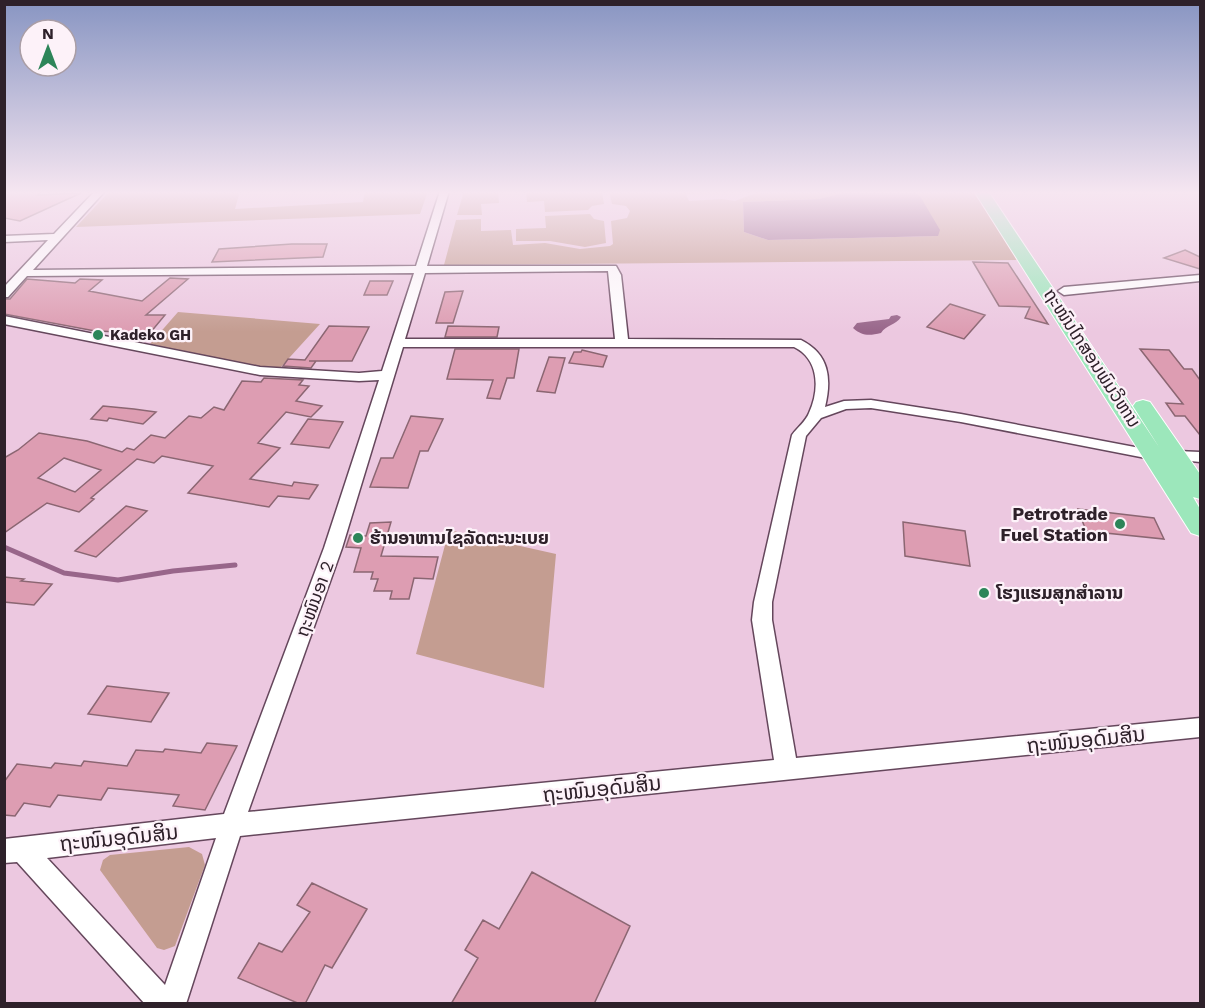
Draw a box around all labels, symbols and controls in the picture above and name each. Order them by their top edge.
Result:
north arrow [18,18,78,78]
text: N [42,24,54,43]
street label: ຖະໜົນໄກສອນພົມວິຫານ [1040,284,1145,431]
place label: Kadeko GH [110,326,191,344]
marker: Kadeko GH [91,328,105,342]
place label: Petrotrade Fuel Station [1000,503,1108,545]
marker: Petrotrade Fuel Station [1113,517,1127,531]
place label: ຮ້ານອາຫານໄຊລັດຕະນະເບຍ [370,527,549,548]
marker: ຮ້ານອາຫານໄຊລັດຕະນະເບຍ [351,531,365,545]
street label: ຖະໜົນອາ 2 [291,558,338,640]
place label: ໂຮງແຮມສຸກສໍາລານ [995,582,1123,604]
marker: ໂຮງແຮມສຸກສໍາລານ [977,586,991,600]
street label: ຖະໜົນອຸດົມສິນ [1025,721,1147,760]
street label: ຖະໜົນອຸດົມສິນ [541,770,663,809]
street label: ຖະໜົນອຸດົມສິນ [58,819,180,858]

